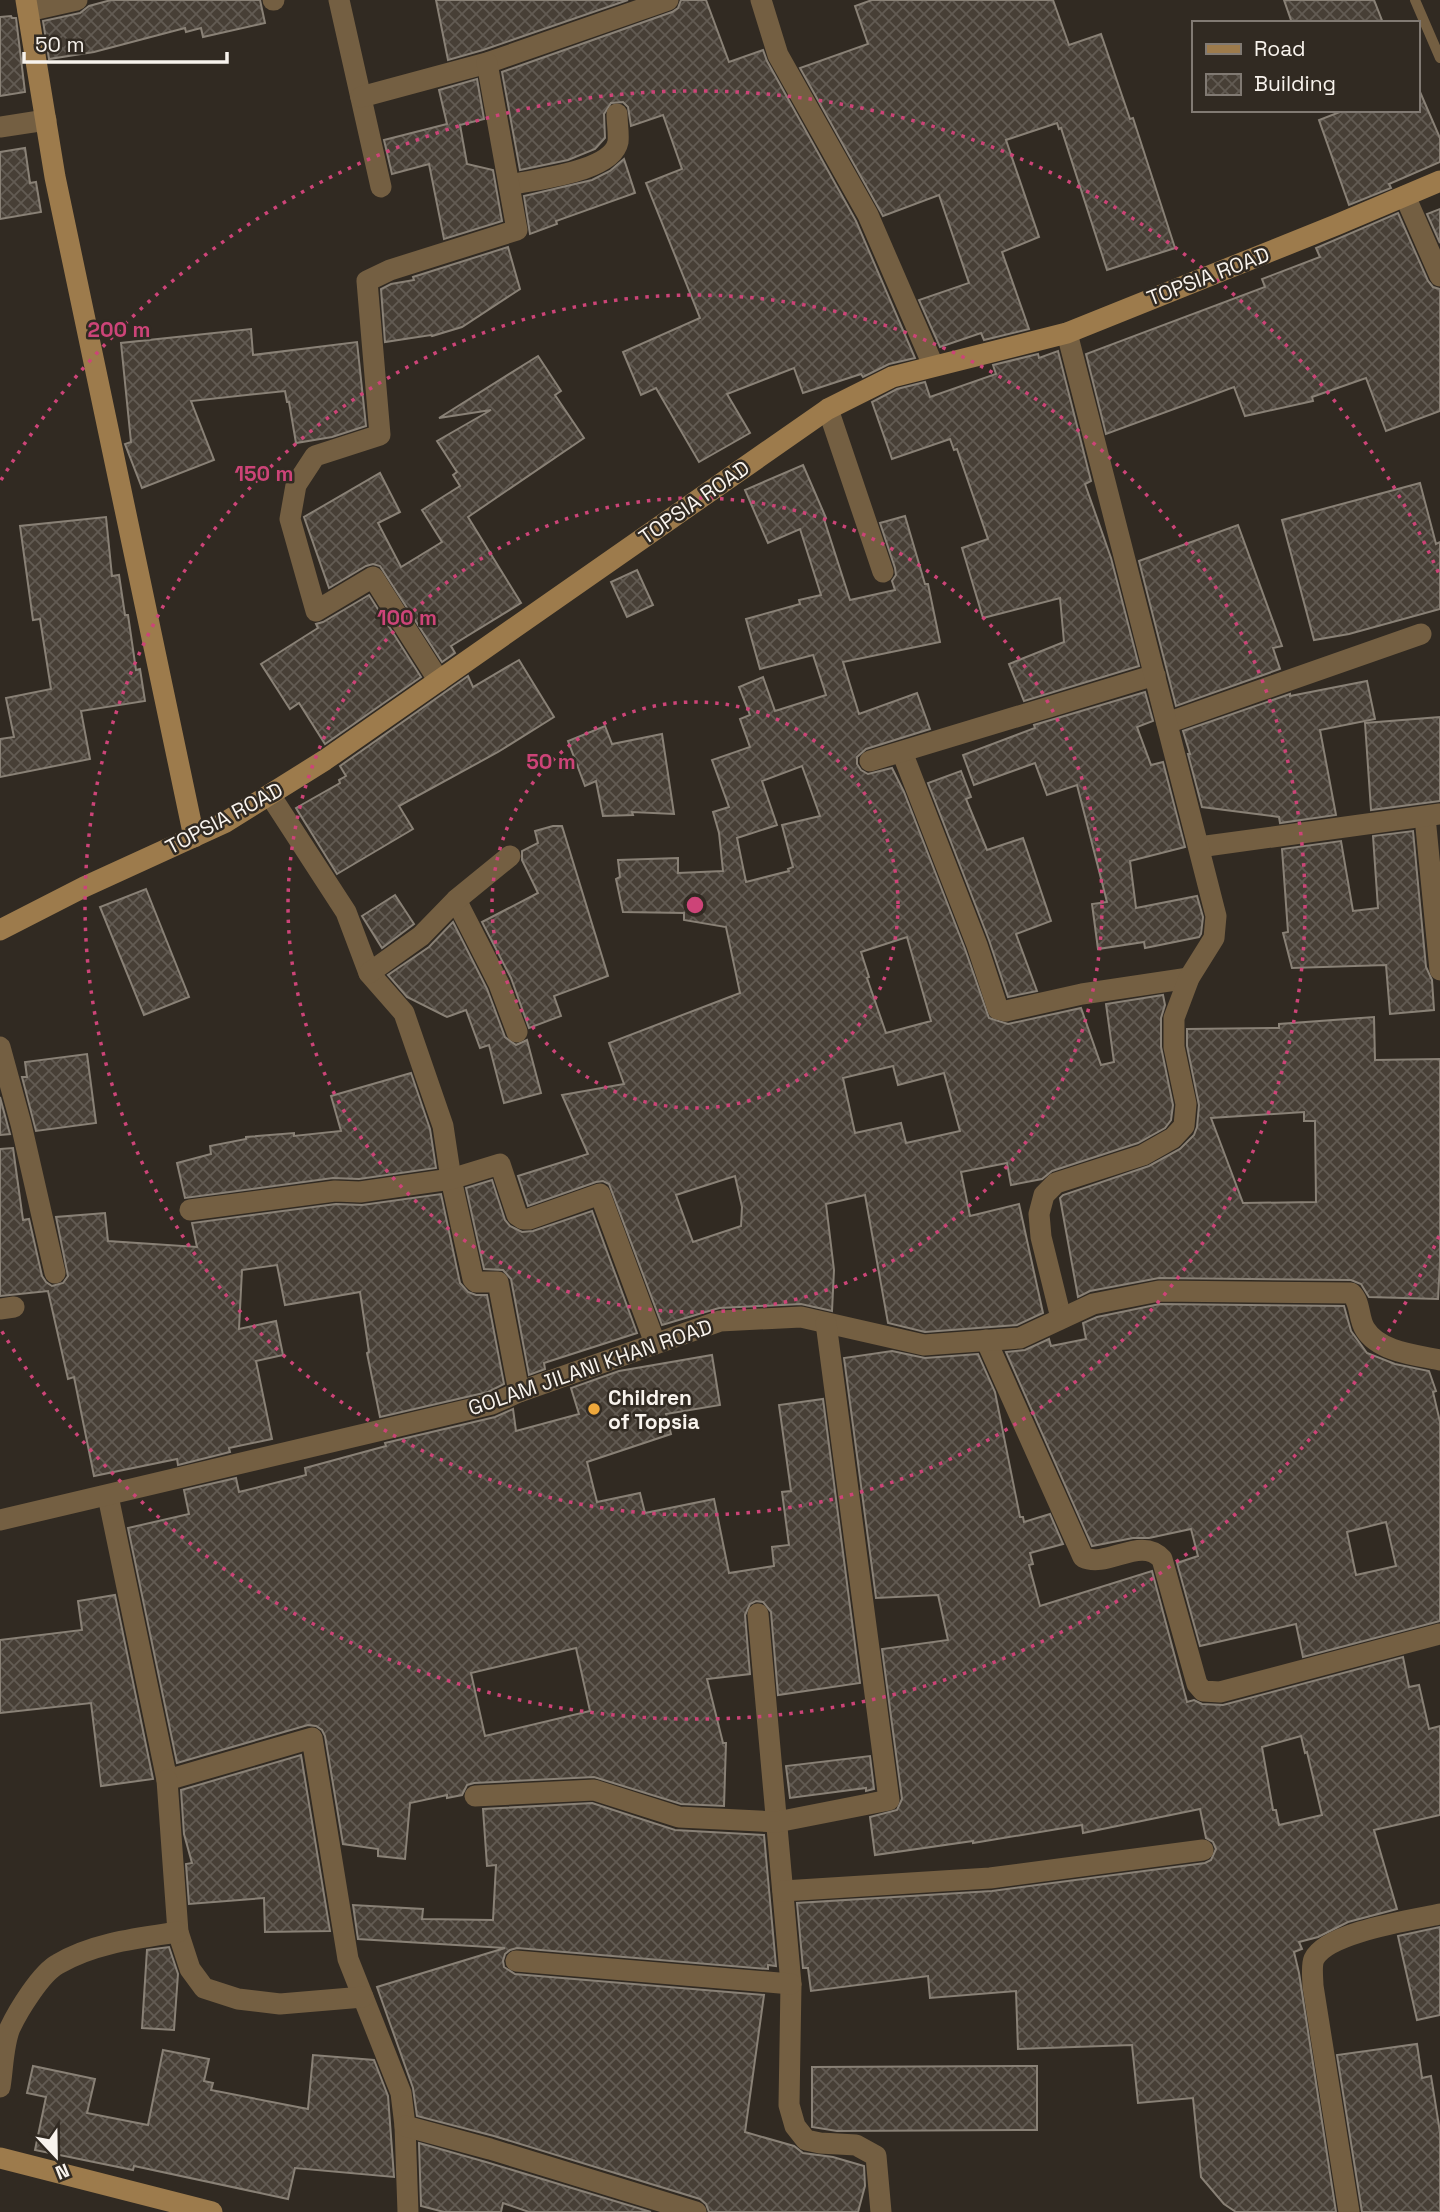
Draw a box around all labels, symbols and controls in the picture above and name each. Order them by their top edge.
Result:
scale bar [24,21,228,65]
legend [1192,21,1419,112]
text: 50 m [35,31,85,58]
text: Road [1254,35,1306,62]
text: Building [1254,70,1336,97]
street label: TOPSIA ROAD [1143,240,1273,312]
text: 200 m [88,316,150,343]
street label: TOPSIA ROAD [633,454,755,550]
text: 150 m [235,460,293,487]
text: 100 m [377,604,437,631]
text: 50 m [526,748,576,775]
street label: TOPSIA ROAD [161,776,287,860]
centre of rings [683,893,707,917]
street label: GOLAM JILANI KHAN ROAD [464,1313,716,1421]
place label: Children of Topsia [608,1384,700,1435]
marker: Children of Topsia [586,1401,602,1417]
north arrow [21,2121,91,2191]
text: N [52,2157,73,2185]

